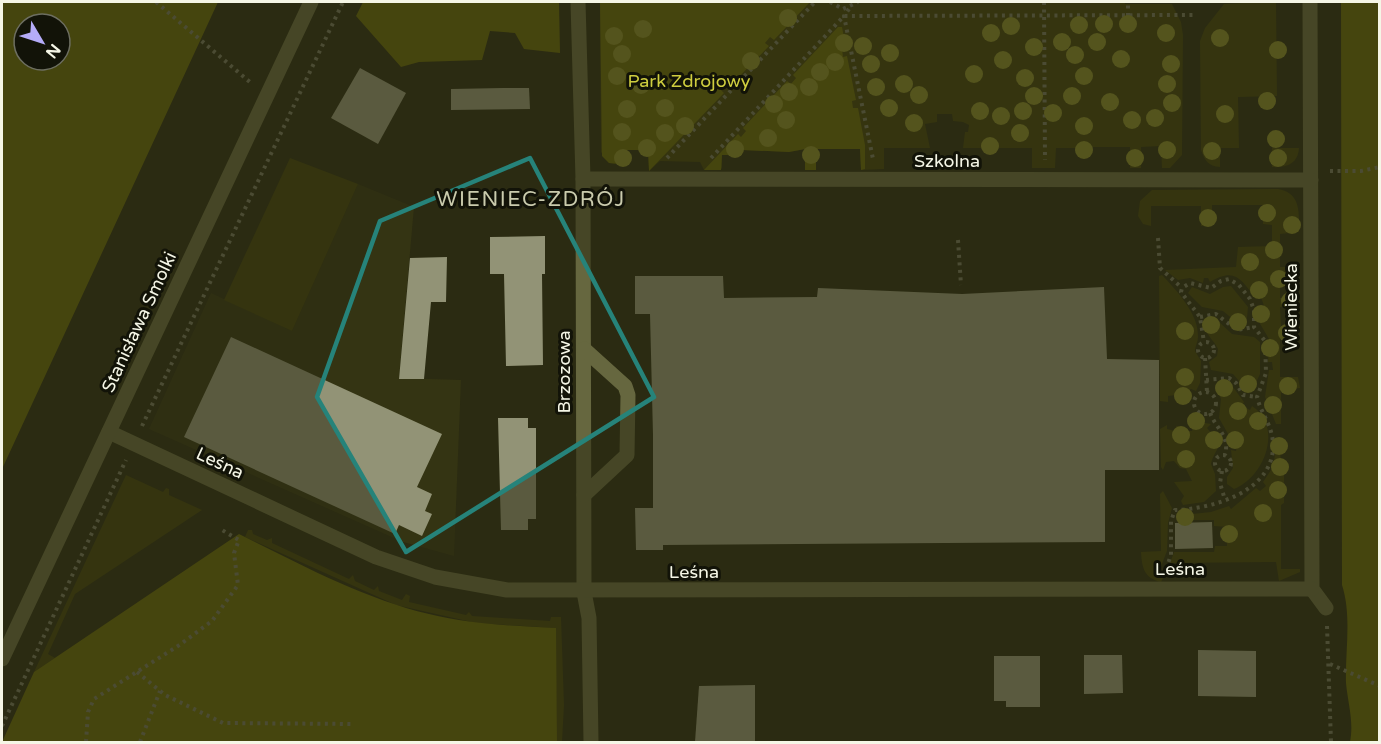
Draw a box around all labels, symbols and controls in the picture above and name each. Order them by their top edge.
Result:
north arrow [12,12,72,72]
text: N [41,40,65,62]
park label: Park Zdrojowy [628,70,751,92]
street label: Szkolna [914,150,980,172]
district label: WIENIEC-ZDRÓJ [436,187,626,212]
street label: Stanisława Smolki [97,248,181,396]
street label: Wieniecka [1280,263,1302,351]
street label: Brzozowa [553,330,575,414]
street label: Leśna [193,442,247,484]
street label: Leśna [1155,558,1205,580]
street label: Leśna [669,561,719,583]

